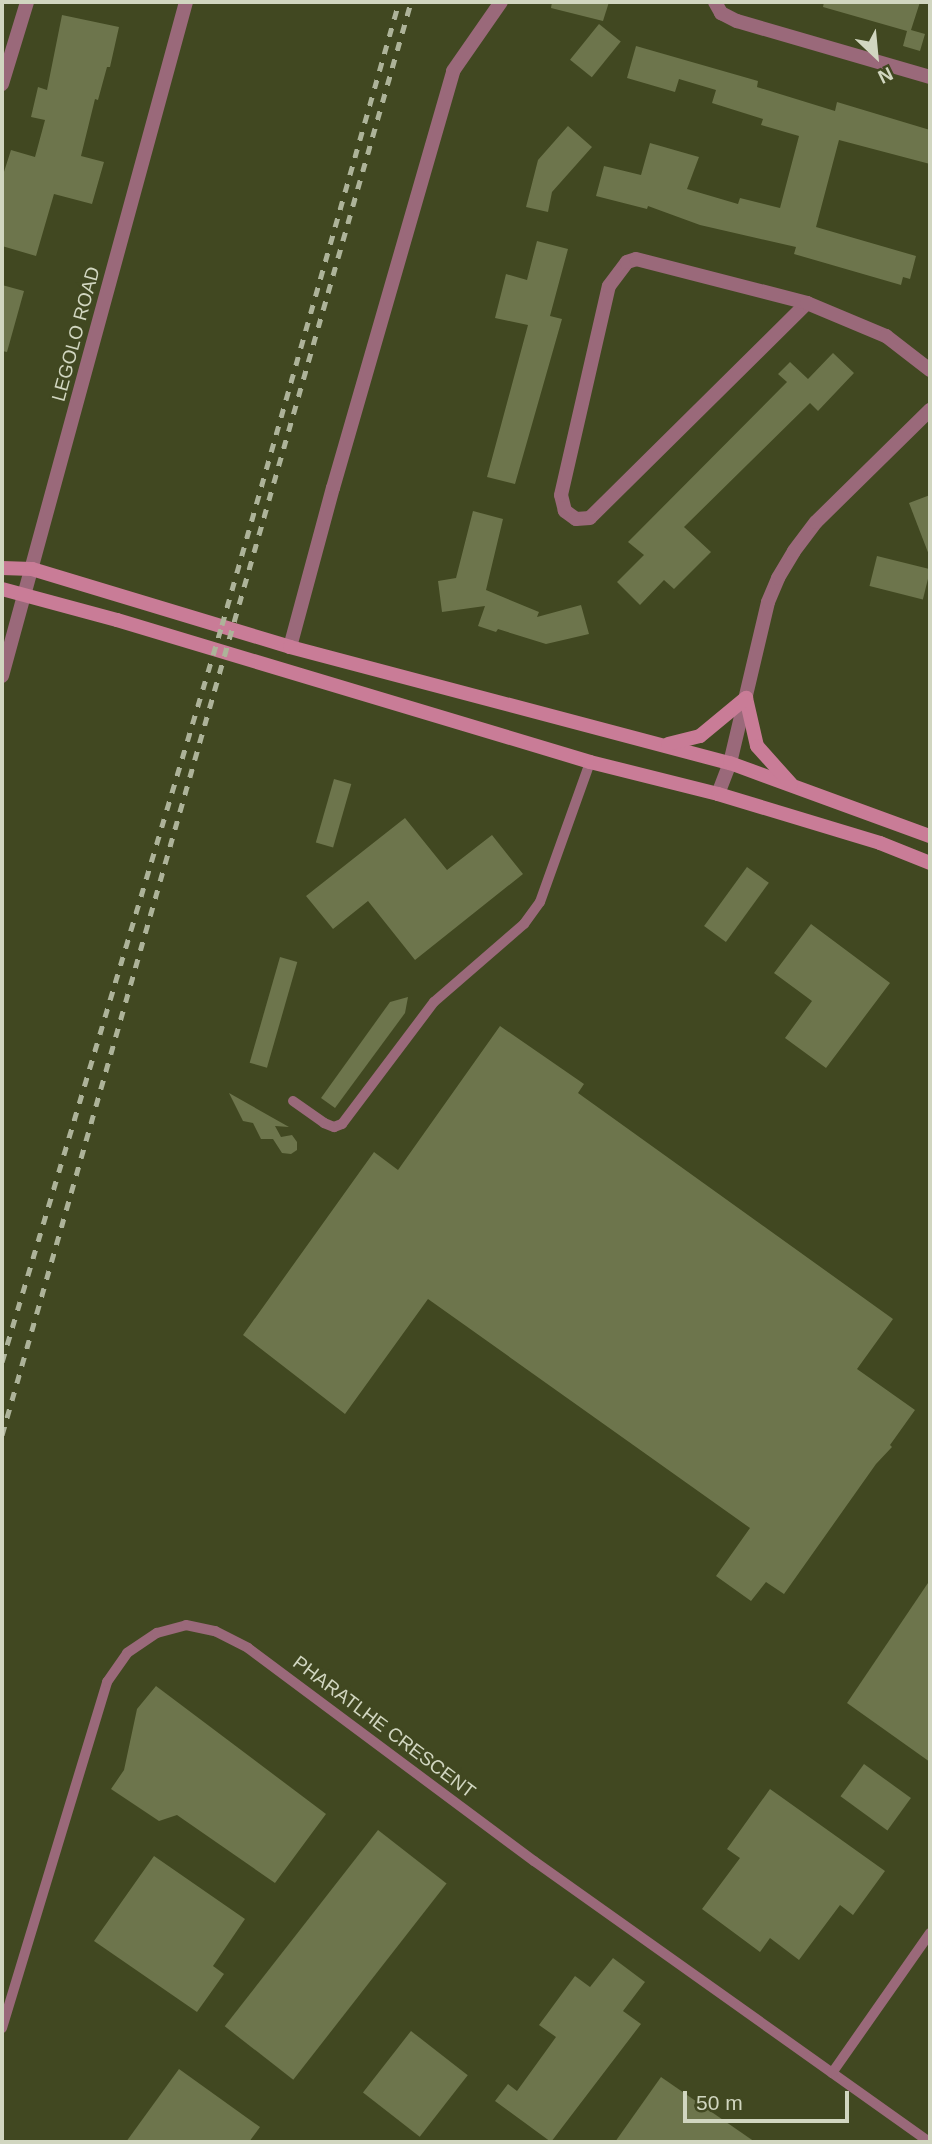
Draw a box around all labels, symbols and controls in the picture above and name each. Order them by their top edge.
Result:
north arrow [841,21,911,91]
text: N [875,63,896,88]
street label: LEGOLO ROAD [47,264,105,404]
street label: PHARATLHE CRESCENT [288,1651,480,1803]
scale bar [687,2078,853,2122]
text: 50 m [696,2091,743,2114]

